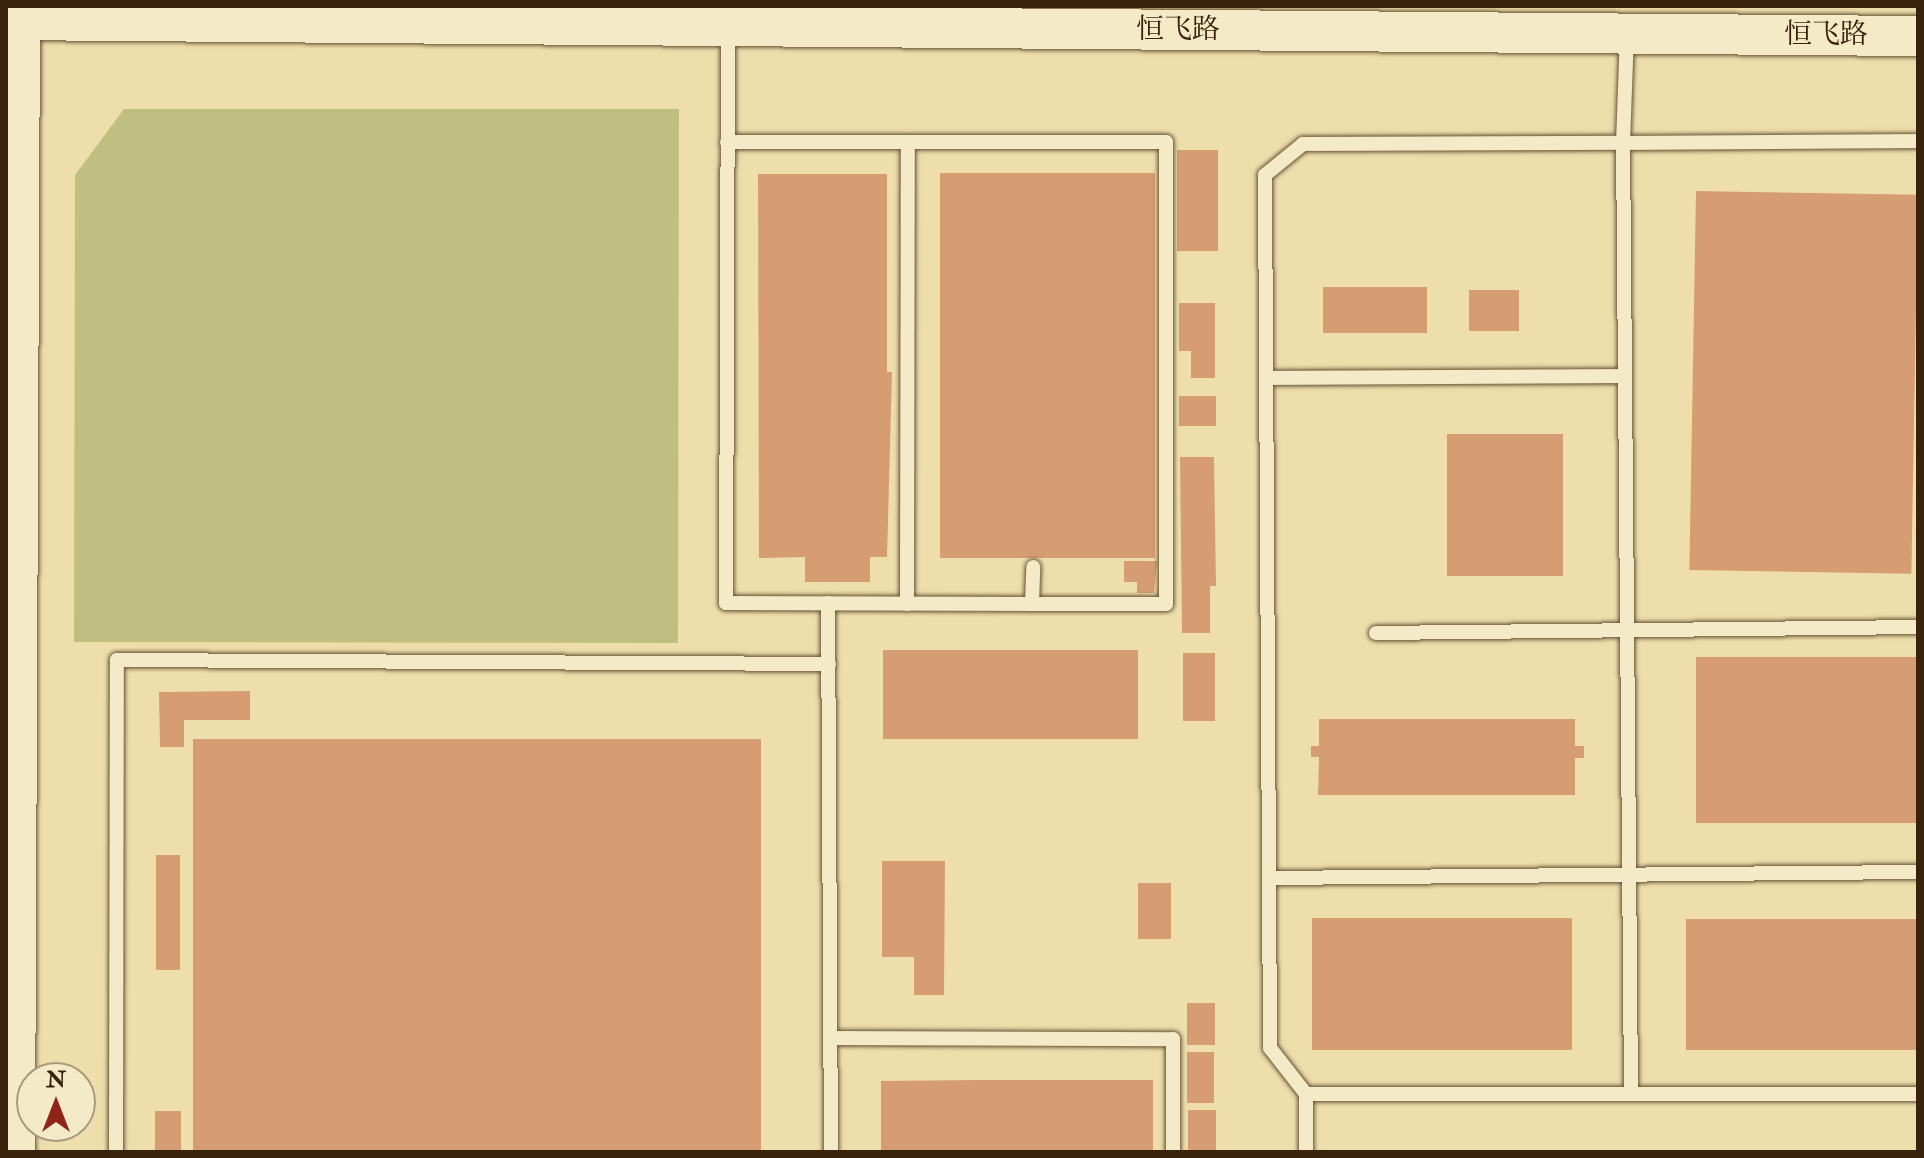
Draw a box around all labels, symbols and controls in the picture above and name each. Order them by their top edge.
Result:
street label: 恒飞路 [1136,13,1220,47]
street label: 恒飞路 [1784,18,1868,52]
north arrow [16,1062,96,1142]
text: N [46,1066,66,1094]

